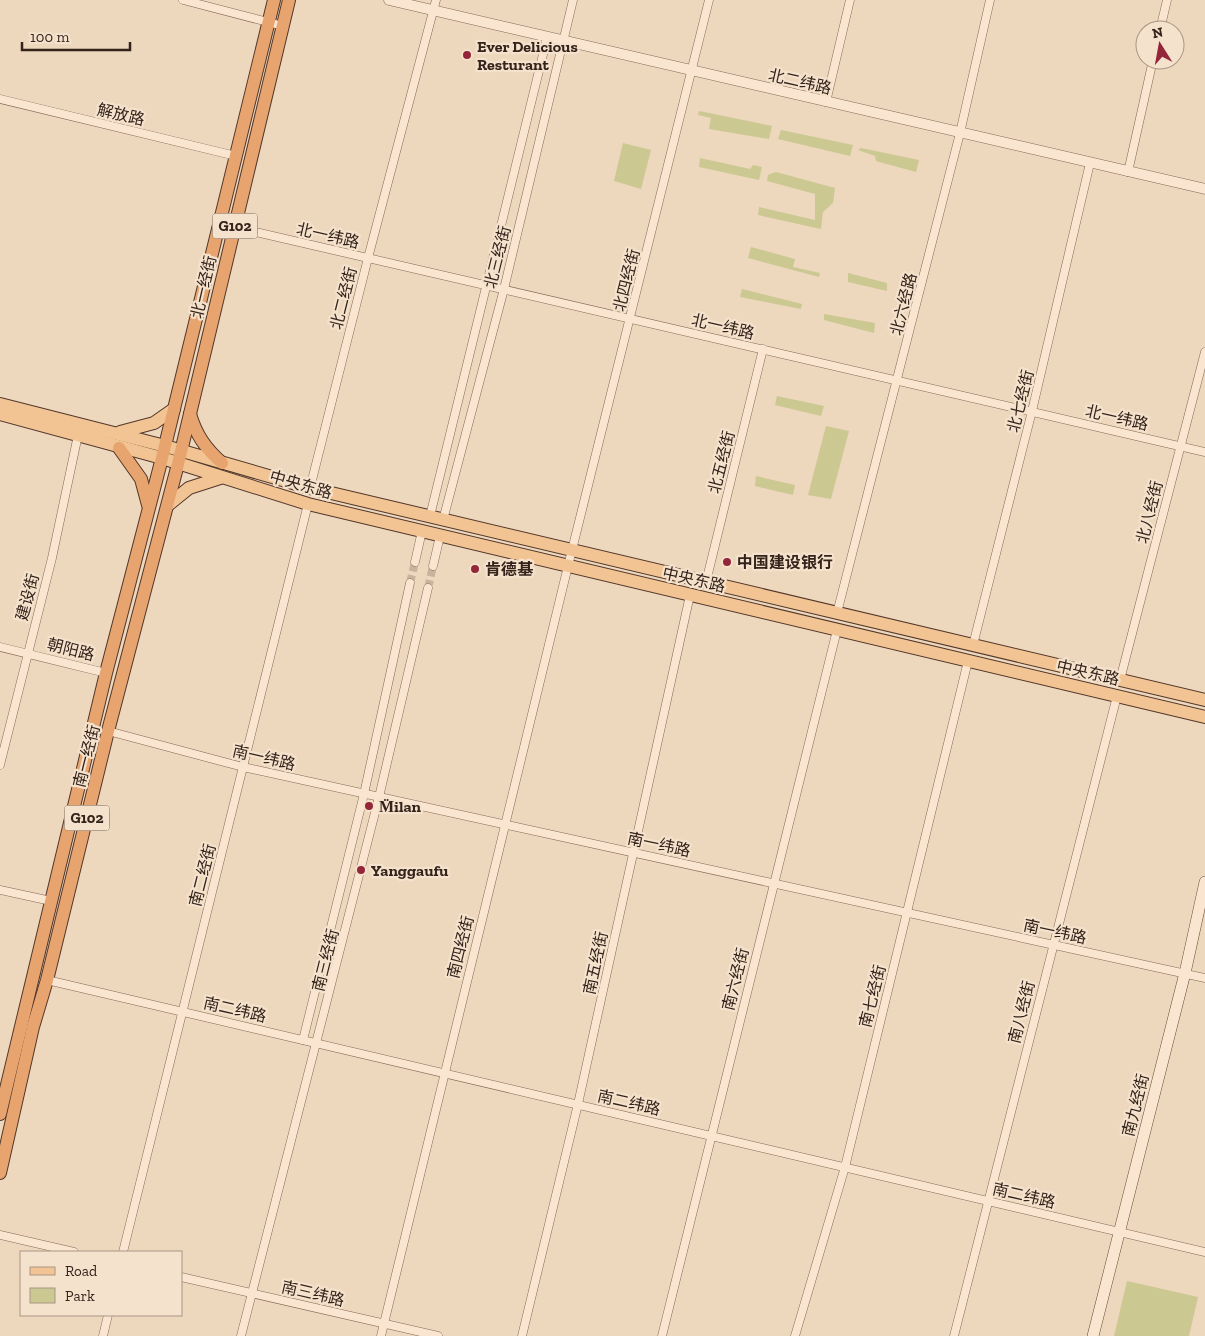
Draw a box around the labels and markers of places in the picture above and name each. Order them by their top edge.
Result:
place label: Ever Delicious Resturant [477,37,578,74]
marker: Ever Delicious Resturant [461,49,473,61]
place label: 中国建设银行 [737,553,833,572]
marker: 中国建设银行 [721,556,733,568]
place label: 肯德基 [485,560,534,579]
marker: 肯德基 [469,563,481,575]
place label: M̈ilan [379,797,422,816]
marker: M̈ilan [363,800,375,812]
place label: Yanggaufu [371,861,449,880]
marker: Yanggaufu [355,864,367,876]

